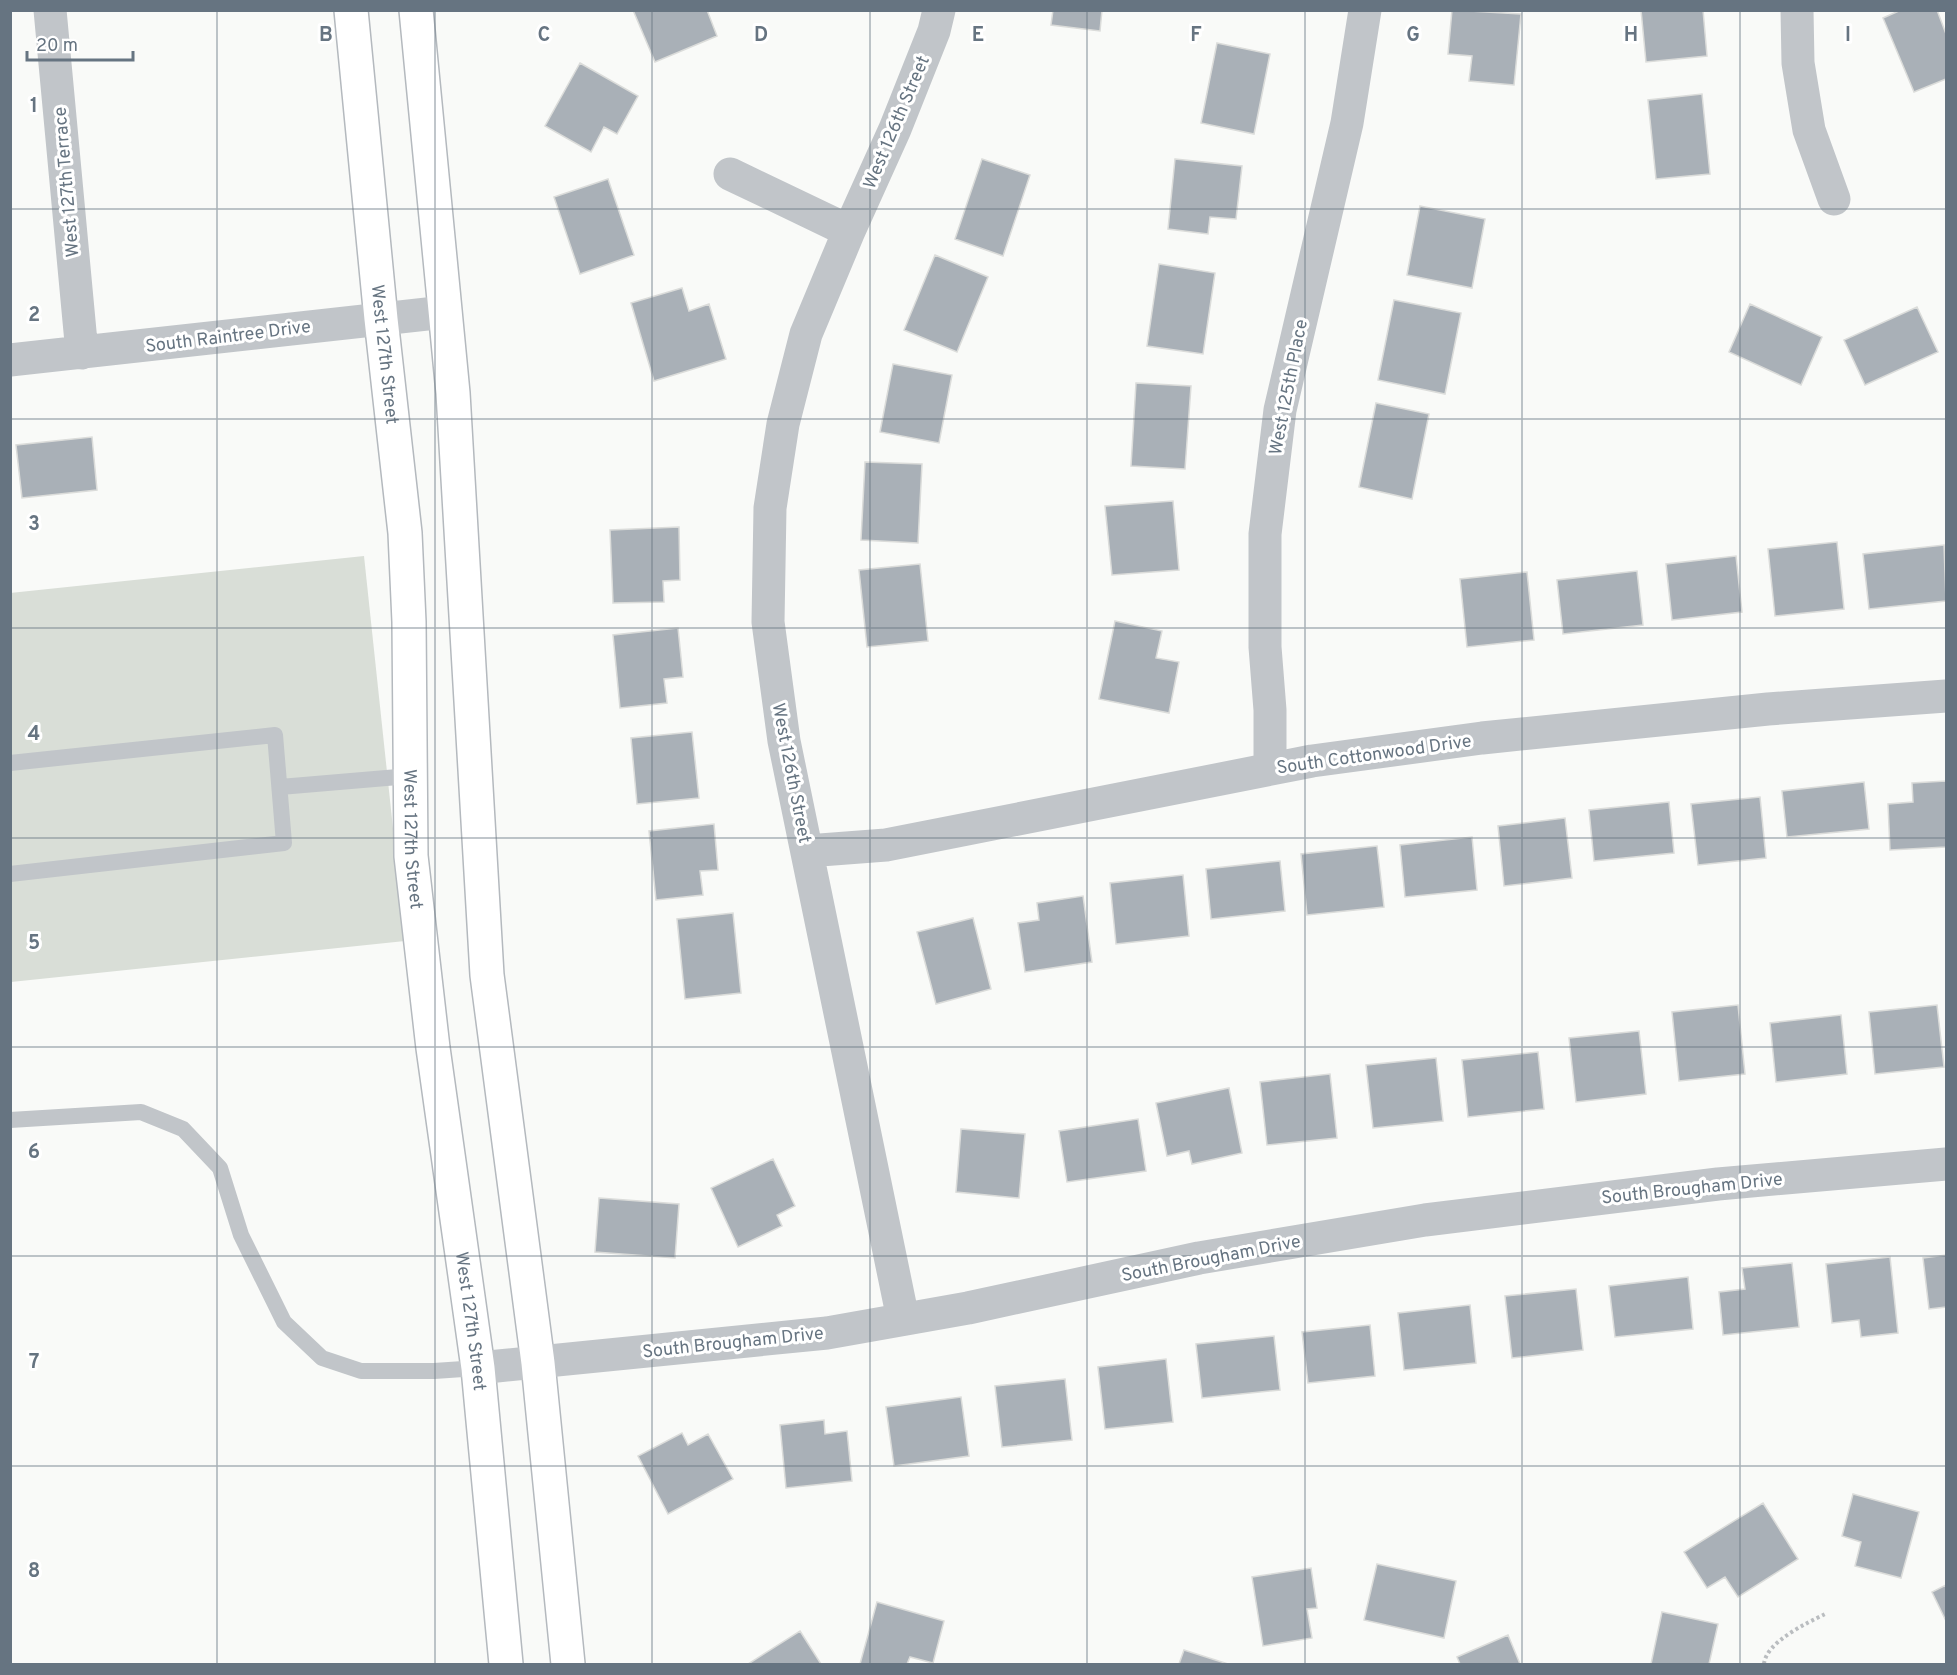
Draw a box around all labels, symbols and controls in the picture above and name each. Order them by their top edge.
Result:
text: B [319,23,333,49]
text: C [538,23,550,49]
text: D [754,23,768,49]
text: E [972,23,984,49]
text: F [1190,23,1202,49]
text: G [1406,23,1420,49]
text: H [1624,23,1638,49]
text: I [1845,23,1851,49]
scale bar [27,24,134,62]
text: 20 m [36,35,78,58]
street label: West 126th Street [859,53,936,193]
text: 1 [30,94,38,120]
street label: West 127th Terrace [49,106,86,258]
street label: West 127th Street [365,284,403,426]
text: 2 [28,303,40,329]
street label: South Raintree Drive [144,316,312,359]
street label: West 125th Place [1265,317,1314,457]
text: 3 [28,512,40,538]
street label: West 126th Street [766,701,815,845]
text: 4 [28,722,40,748]
street label: South Cottonwood Drive [1275,730,1473,781]
street label: West 127th Street [397,769,427,910]
text: 5 [28,931,40,957]
text: 6 [28,1140,40,1166]
street label: South Brougham Drive [1600,1169,1784,1210]
street label: South Brougham Drive [1120,1231,1303,1288]
street label: West 127th Street [449,1250,490,1392]
street label: South Brougham Drive [641,1323,825,1364]
text: 7 [29,1350,39,1376]
text: 8 [28,1559,40,1585]

